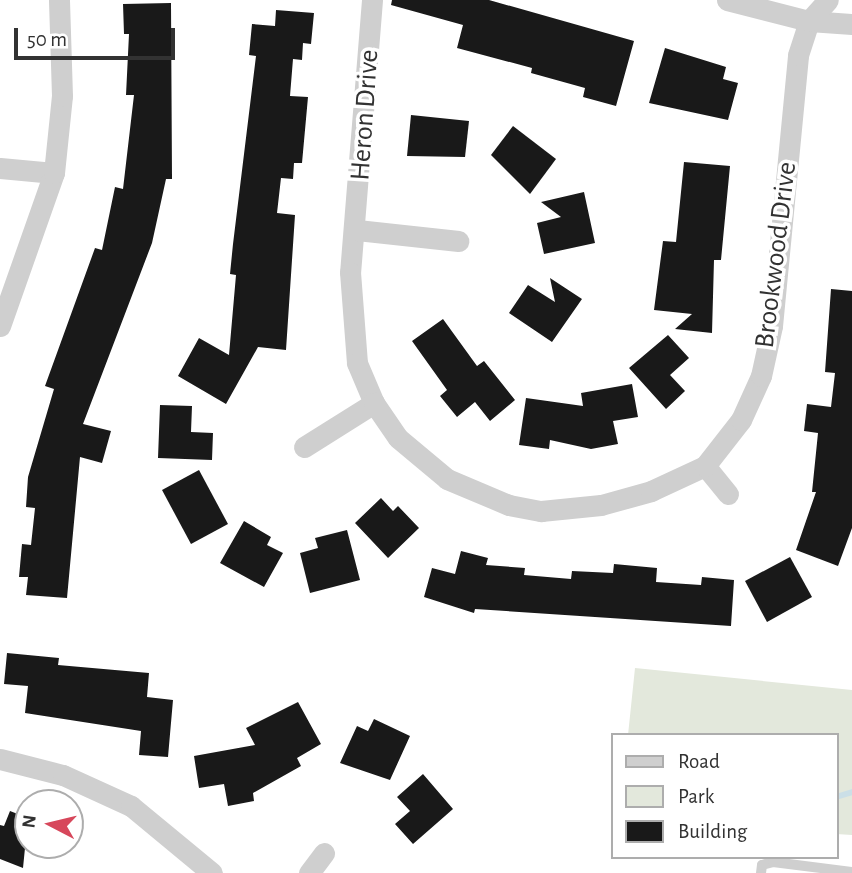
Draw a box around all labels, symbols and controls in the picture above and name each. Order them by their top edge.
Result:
scale bar [18,14,178,58]
text: 50 m [27,29,67,50]
street label: Heron Drive [344,48,386,182]
street label: Brookwood Drive [748,160,804,350]
legend [610,733,838,859]
text: Road [678,751,720,772]
text: Park [678,786,714,807]
north arrow [14,789,84,859]
text: N [19,814,40,829]
text: Building [678,821,747,842]

